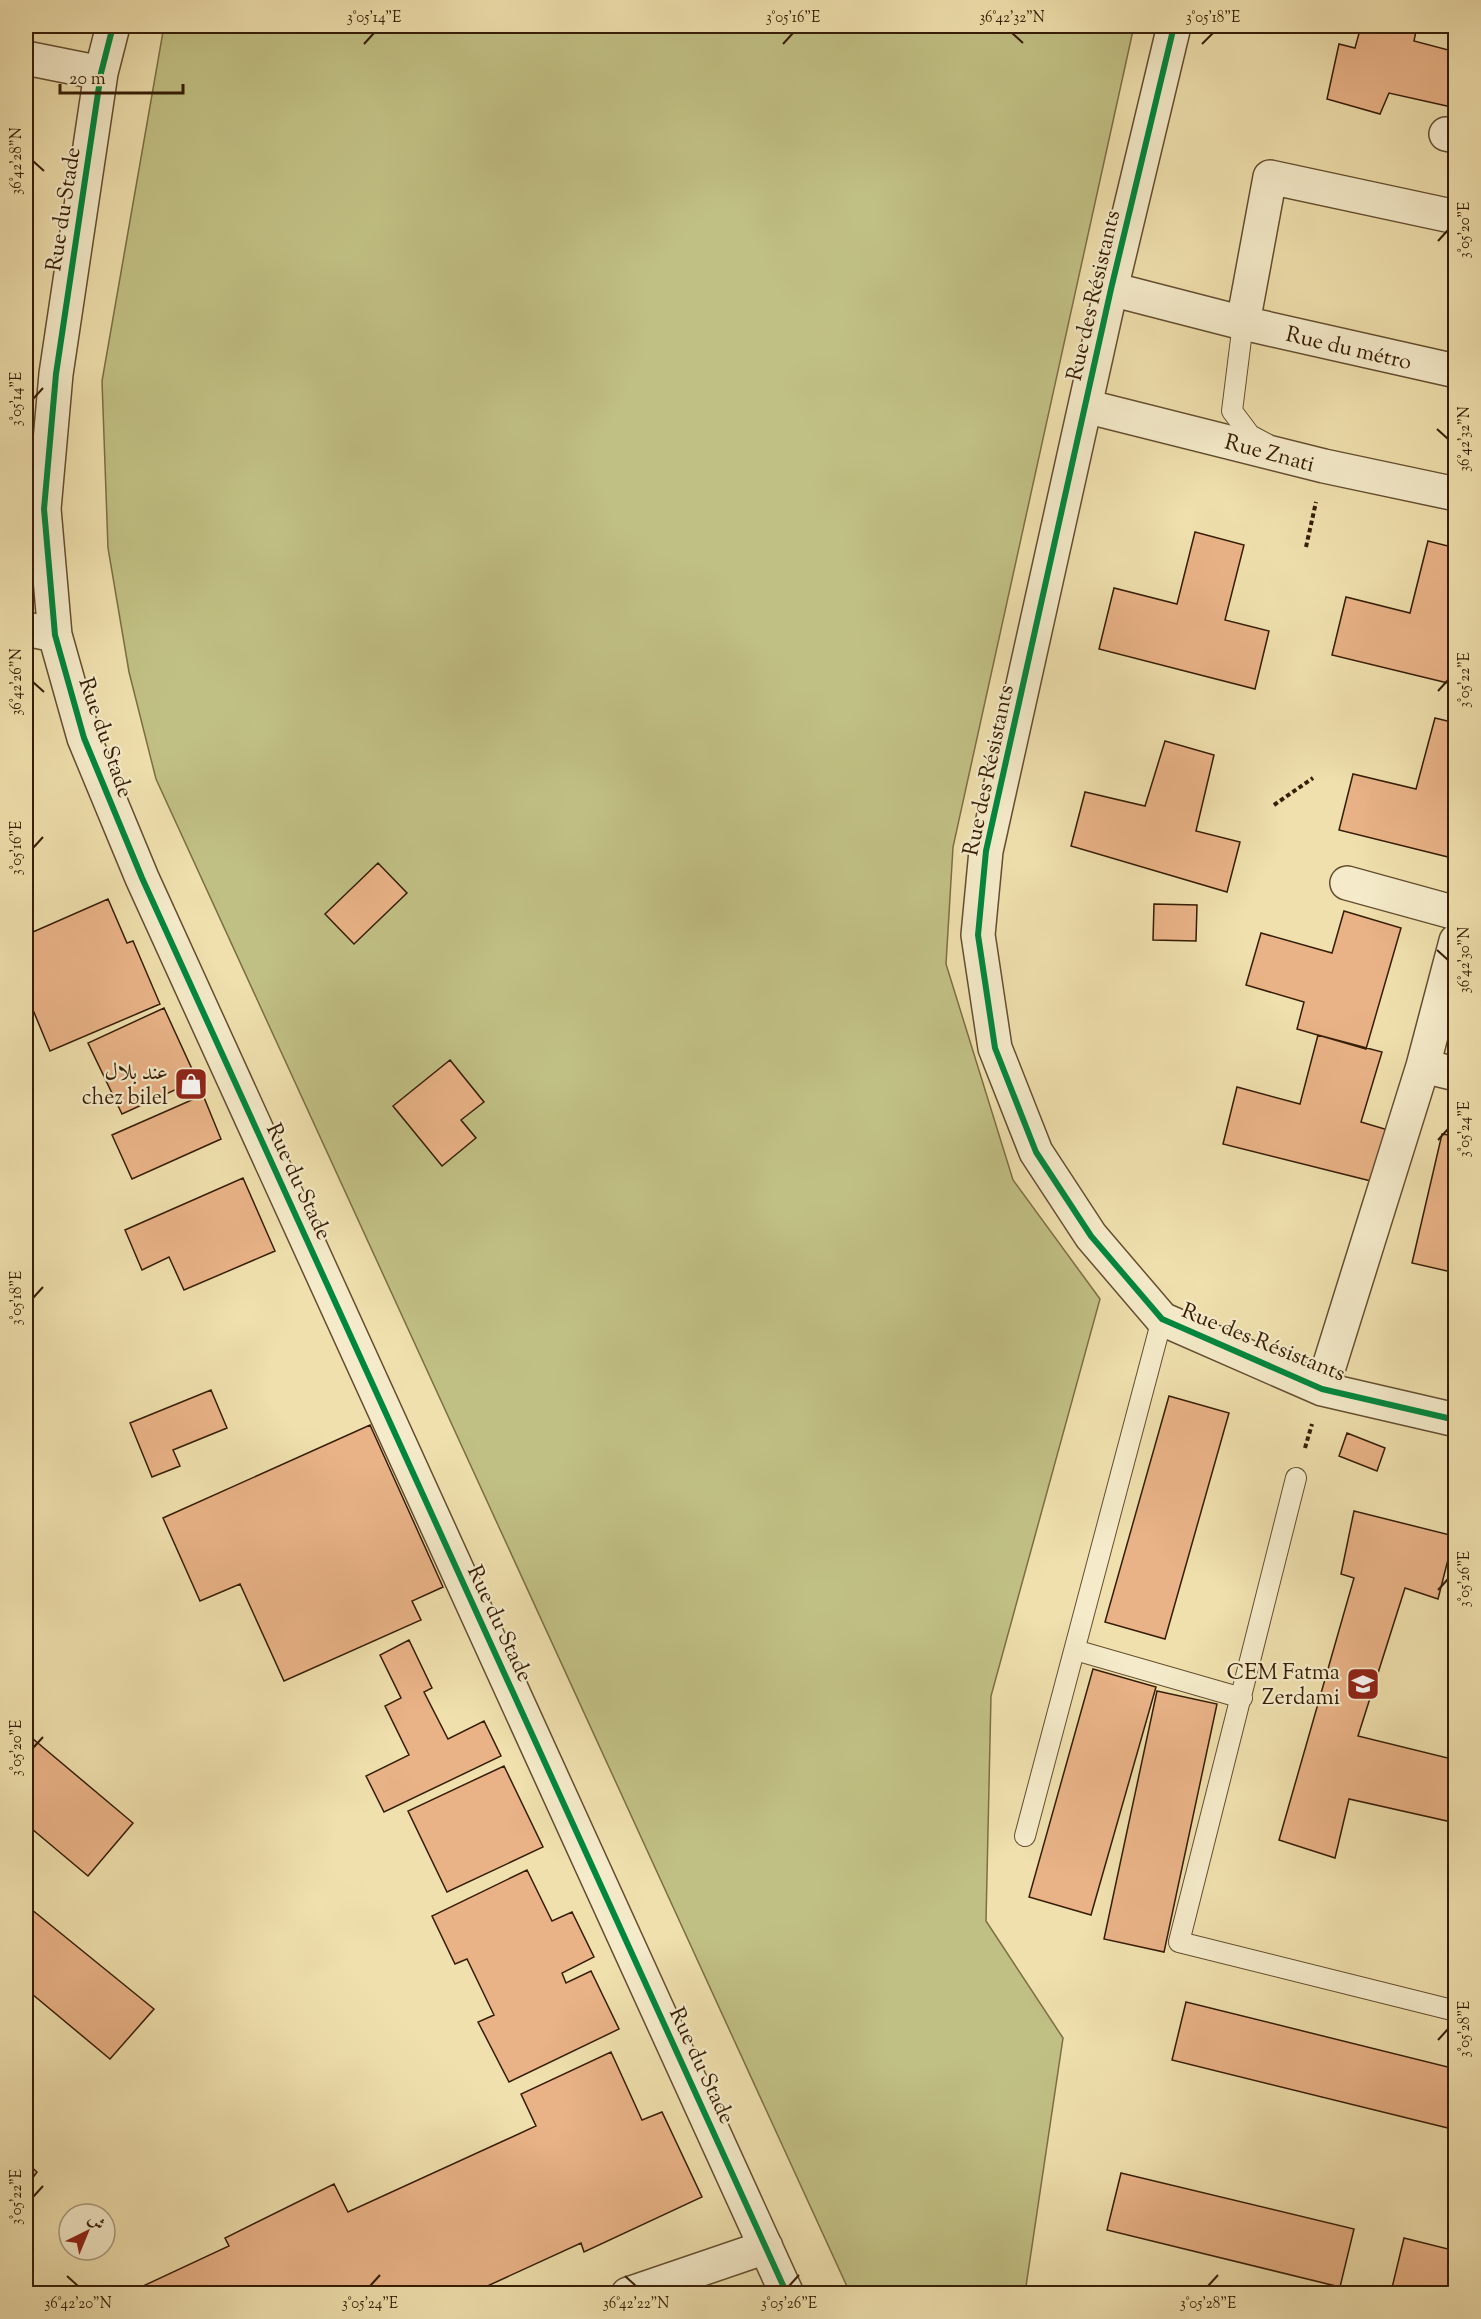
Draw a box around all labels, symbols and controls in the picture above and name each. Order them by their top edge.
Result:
text: 3°05'14"E [347,8,401,29]
text: 3°05'16"E [766,8,820,29]
text: 36°42'32"N [979,8,1045,29]
text: 3°05'18"E [1186,8,1240,29]
scale bar [60,57,183,95]
text: 20 m [69,67,106,93]
text: 36°42'28"N [7,127,28,195]
street label: Rue du Stade [39,145,91,274]
text: 3°05'20"E [1455,202,1476,258]
street label: Rue des Résistants [1060,207,1130,384]
street label: Rue du métro [1282,320,1414,380]
text: 3°05'14"E [7,372,28,426]
text: 36°42'32"N [1455,406,1476,472]
street label: Rue Znati [1221,428,1318,482]
text: 36°42'26"N [7,648,28,716]
text: 3°05'22"E [1455,652,1476,708]
street label: Rue du Stade [69,674,140,802]
street label: Rue des Résistants [956,682,1024,859]
text: 3°05'16"E [7,821,28,875]
text: 36°42'30"N [1455,927,1476,993]
place label: عند بلال chez bilel [82,1058,168,1115]
shop icon: عند بلال chez bilel [173,1066,209,1102]
text: 3°05'24"E [1455,1101,1476,1157]
street label: Rue du Stade [256,1119,338,1246]
text: 3°05'18"E [7,1271,28,1325]
street label: Rue des Résistants [1176,1296,1350,1391]
text: 3°05'26"E [1455,1551,1476,1607]
street label: Rue du Stade [457,1561,539,1688]
place label: CEM Fatma Zerdami [1226,1658,1340,1715]
school or university icon: CEM Fatma Zerdami [1345,1666,1381,1702]
text: 3°05'20"E [7,1720,28,1776]
text: 3°05'28"E [1455,2001,1476,2057]
street label: Rue du Stade [659,2003,741,2130]
text: 3°05'22"E [7,2169,28,2225]
north arrow [57,2202,117,2262]
text: ش [82,2209,109,2237]
text: 36°42'20"N [44,2294,112,2315]
text: 3°05'24"E [342,2294,398,2315]
text: 36°42'22"N [603,2294,669,2315]
text: 3°05'26"E [761,2294,817,2315]
text: 3°05'28"E [1180,2294,1236,2315]

